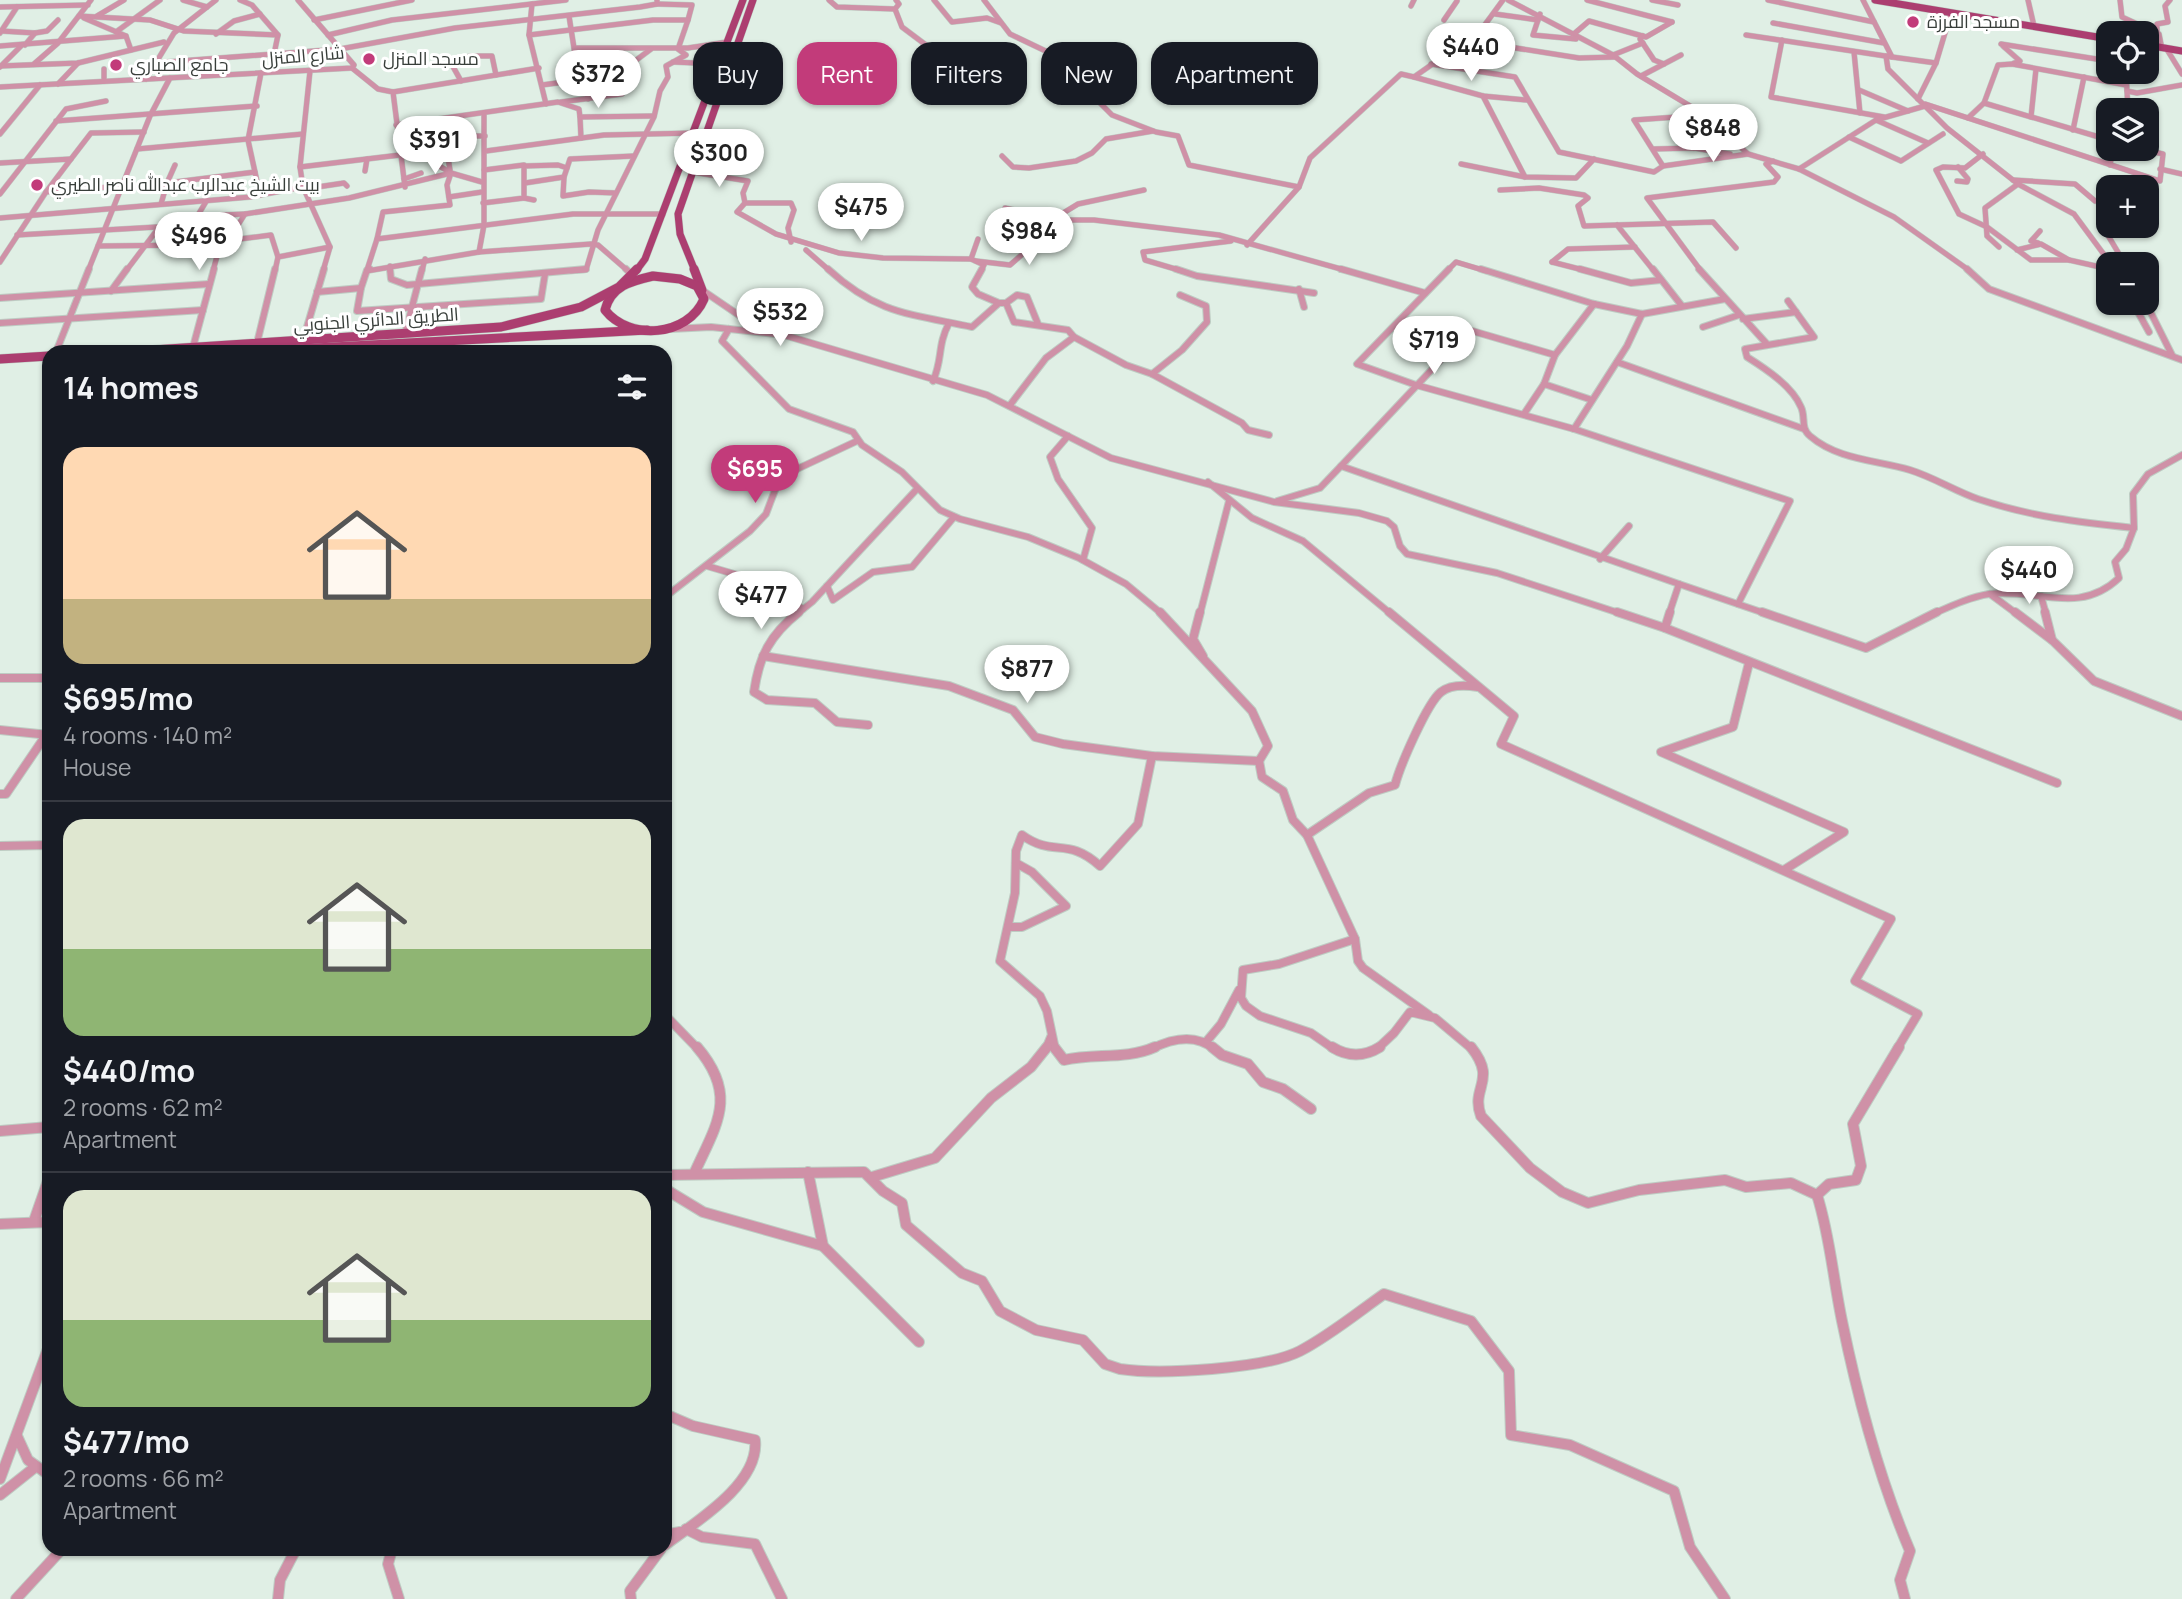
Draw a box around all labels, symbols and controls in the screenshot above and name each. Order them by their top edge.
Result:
place label: مسجد الفرزة [1927,9,2020,33]
marker: مسجد الفرزة [1905,14,1921,30]
map controls [2096,21,2159,315]
button: locate [2096,21,2159,84]
pin: $440 [1430,24,1512,83]
text: $440 [1442,30,1500,62]
street label: شارع المنزل [260,39,345,72]
chip: Buy [693,42,783,105]
chip: Rent [797,42,897,105]
chip: Filters [911,42,1027,105]
chip: New [1041,42,1137,105]
chip: Apartment [1151,42,1318,105]
place label: مسجد المنزل [383,46,479,70]
pin: $372 [557,50,639,110]
marker: مسجد المنزل [361,51,377,67]
place label: جامع الصباري [130,52,228,79]
marker: جامع الصباري [108,57,124,73]
text: $372 [571,57,625,89]
button: layers [2096,98,2159,161]
pin: $848 [1672,104,1754,164]
text: $848 [1685,111,1741,143]
pin: $391 [394,116,476,176]
text: $391 [409,123,461,155]
pin: $300 [678,130,760,189]
text: $300 [690,136,748,168]
place label: بيت الشيخ عبدالرب عبدالله ناصر الطيري [51,172,320,199]
button: + [2096,175,2159,238]
marker: بيت الشيخ عبدالرب عبدالله ناصر الطيري [29,177,45,193]
pin: $475 [820,184,902,243]
text: $475 [834,190,888,222]
pin: $984 [988,208,1070,267]
pin: $496 [158,212,240,272]
text: $984 [1001,214,1057,246]
text: $496 [171,219,227,251]
button: − [2096,252,2159,315]
pin: $532 [739,288,821,348]
text: $532 [753,295,808,327]
street label: الطريق الدائري الجنوبي [292,301,460,340]
pin: $719 [1393,316,1475,376]
text: $719 [1408,323,1460,355]
text: 14 homes [63,367,199,408]
icon: filters [613,368,651,406]
pin: $695 [714,446,796,505]
text: $695 [727,452,783,484]
icon: home [294,492,420,618]
pin: $440 [1988,546,2070,606]
text: $440 [2000,553,2058,585]
pin: $477 [720,572,802,631]
text: $477 [734,578,788,610]
pin: $877 [986,646,1068,705]
text: $877 [1000,652,1054,684]
text: $695/mo [63,678,193,719]
text: 4 rooms · 140 m² [63,719,232,751]
text: House [63,751,132,783]
icon: home [294,864,420,990]
text: $440/mo [63,1050,195,1091]
text: 2 rooms · 62 m² [63,1091,223,1123]
text: Apartment [63,1123,177,1155]
icon: home [294,1235,420,1361]
text: $477/mo [63,1421,190,1462]
text: 2 rooms · 66 m² [63,1462,224,1494]
text: Apartment [63,1494,177,1526]

